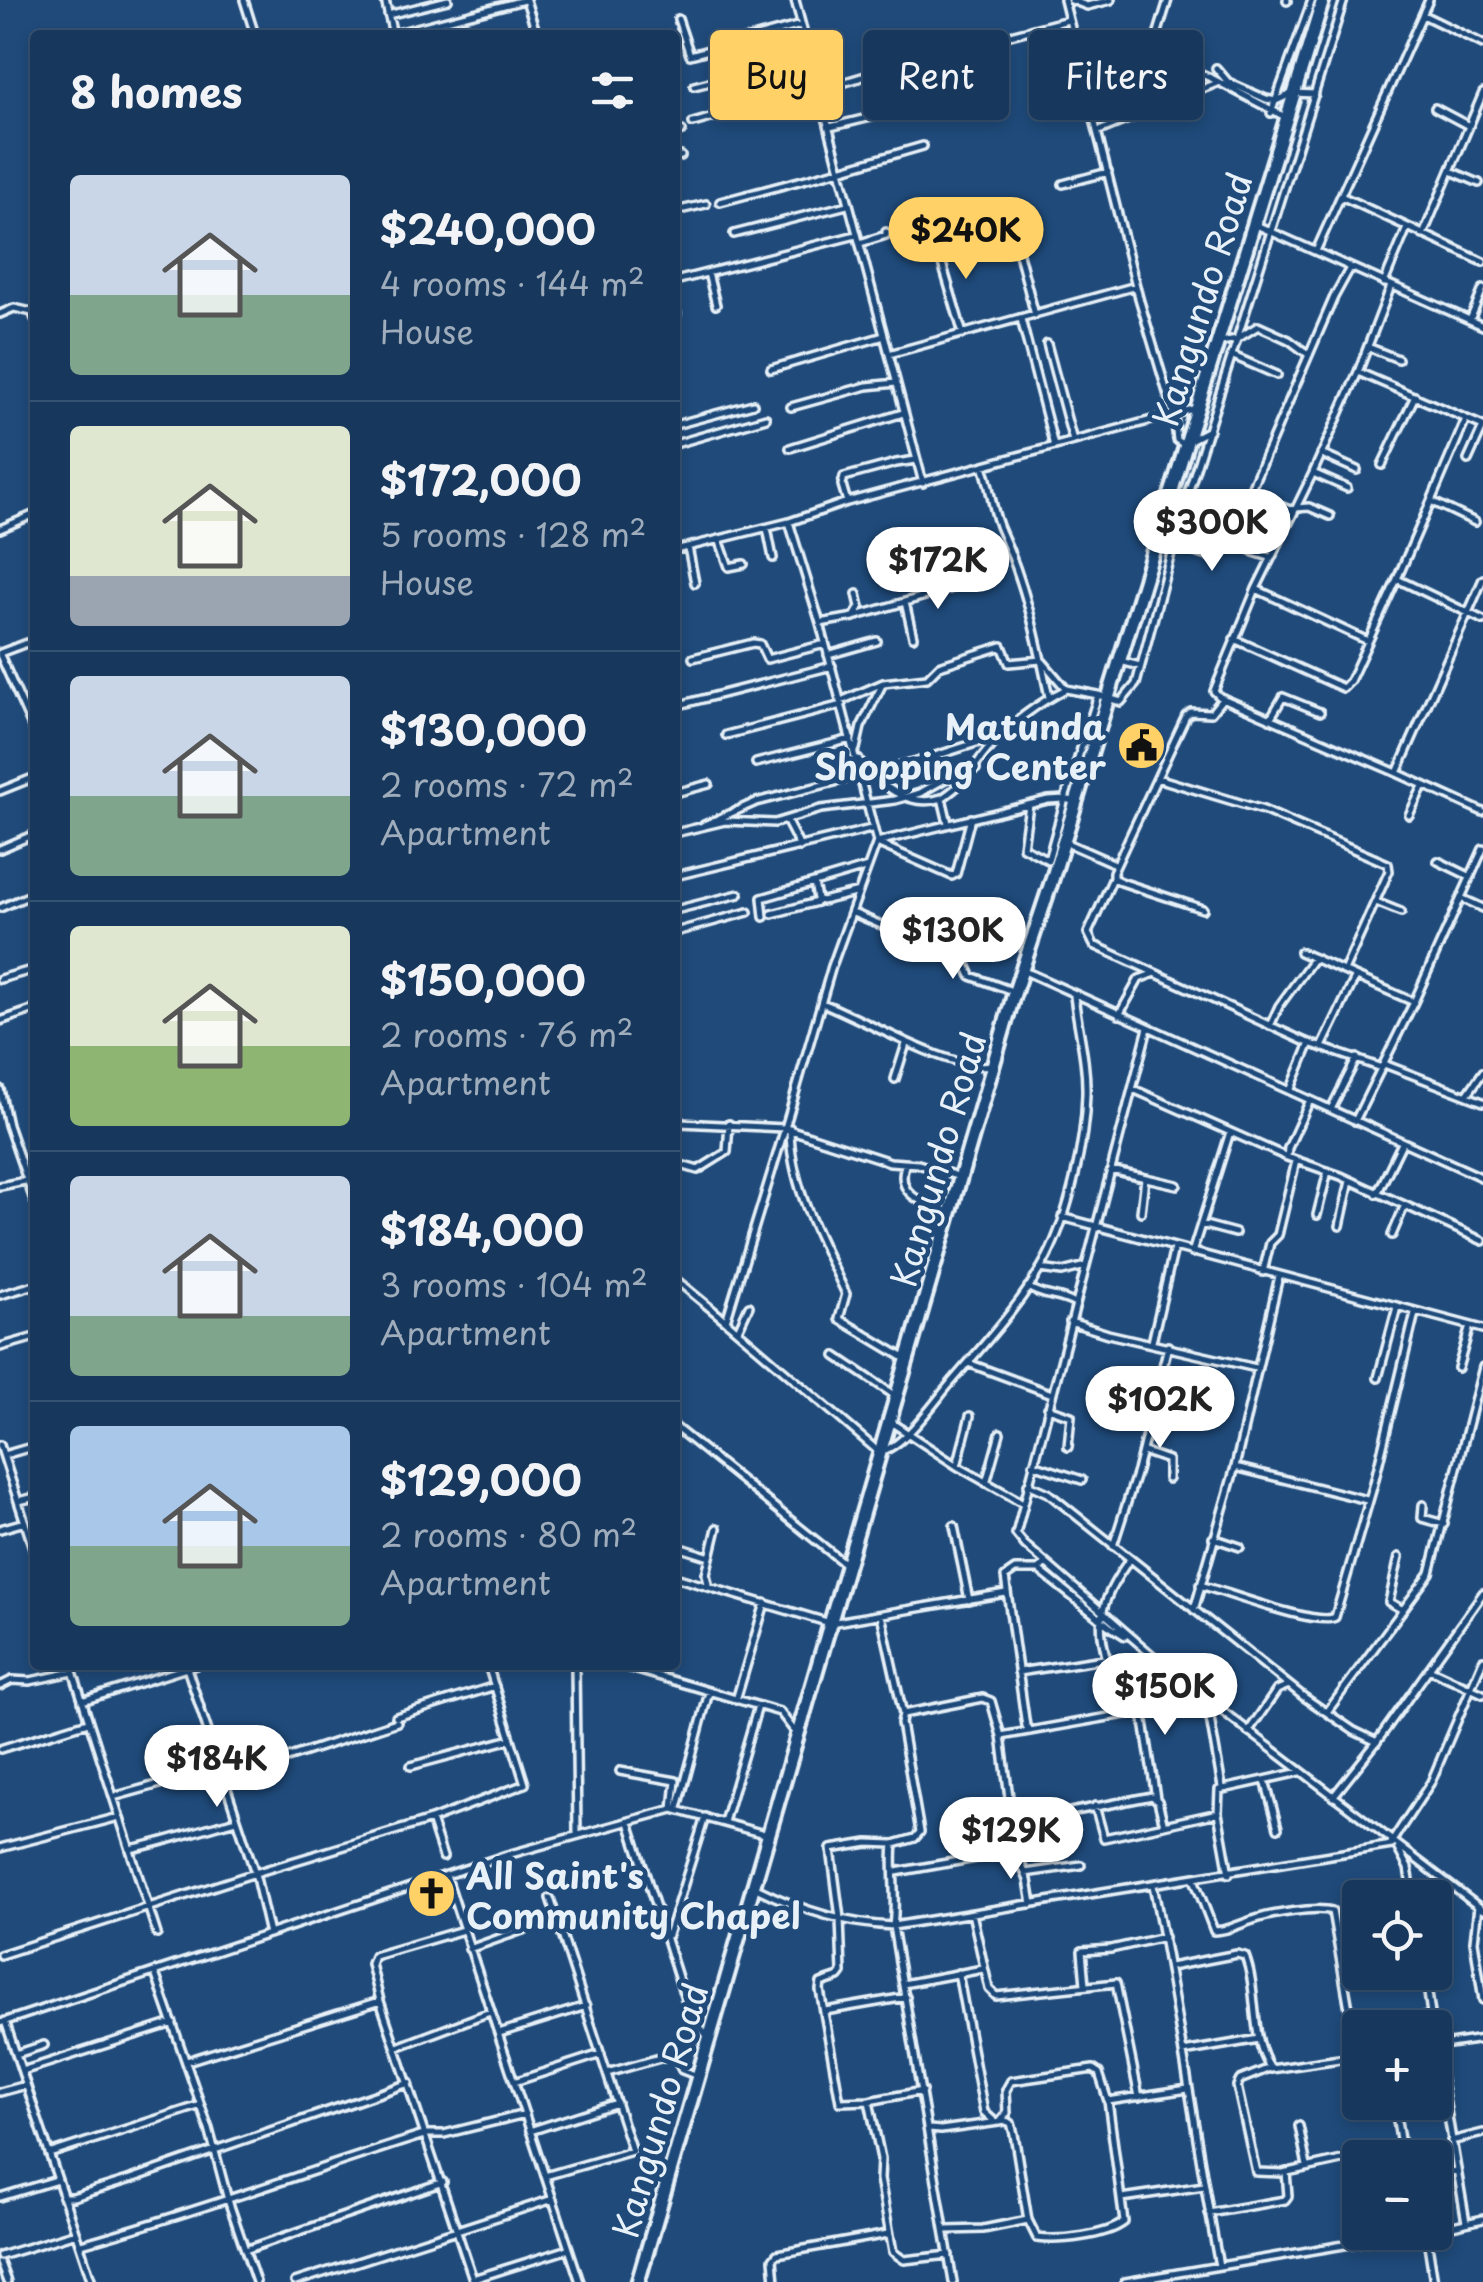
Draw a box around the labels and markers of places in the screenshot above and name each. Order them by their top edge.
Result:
pin: $240K [896,197,1036,282]
pin: $300K [1142,489,1282,574]
pin: $172K [868,527,1008,612]
place label: Matunda Shopping Center [814,699,1106,792]
public building icon: Matunda Shopping Center [1115,719,1167,771]
pin: $130K [883,897,1023,982]
pin: $102K [1090,1366,1230,1451]
pin: $150K [1095,1653,1235,1738]
pin: $184K [147,1725,287,1810]
pin: $129K [941,1797,1081,1882]
place label: All Saint's Community Chapel [465,1848,800,1941]
church icon: All Saint's Community Chapel [405,1868,457,1920]

